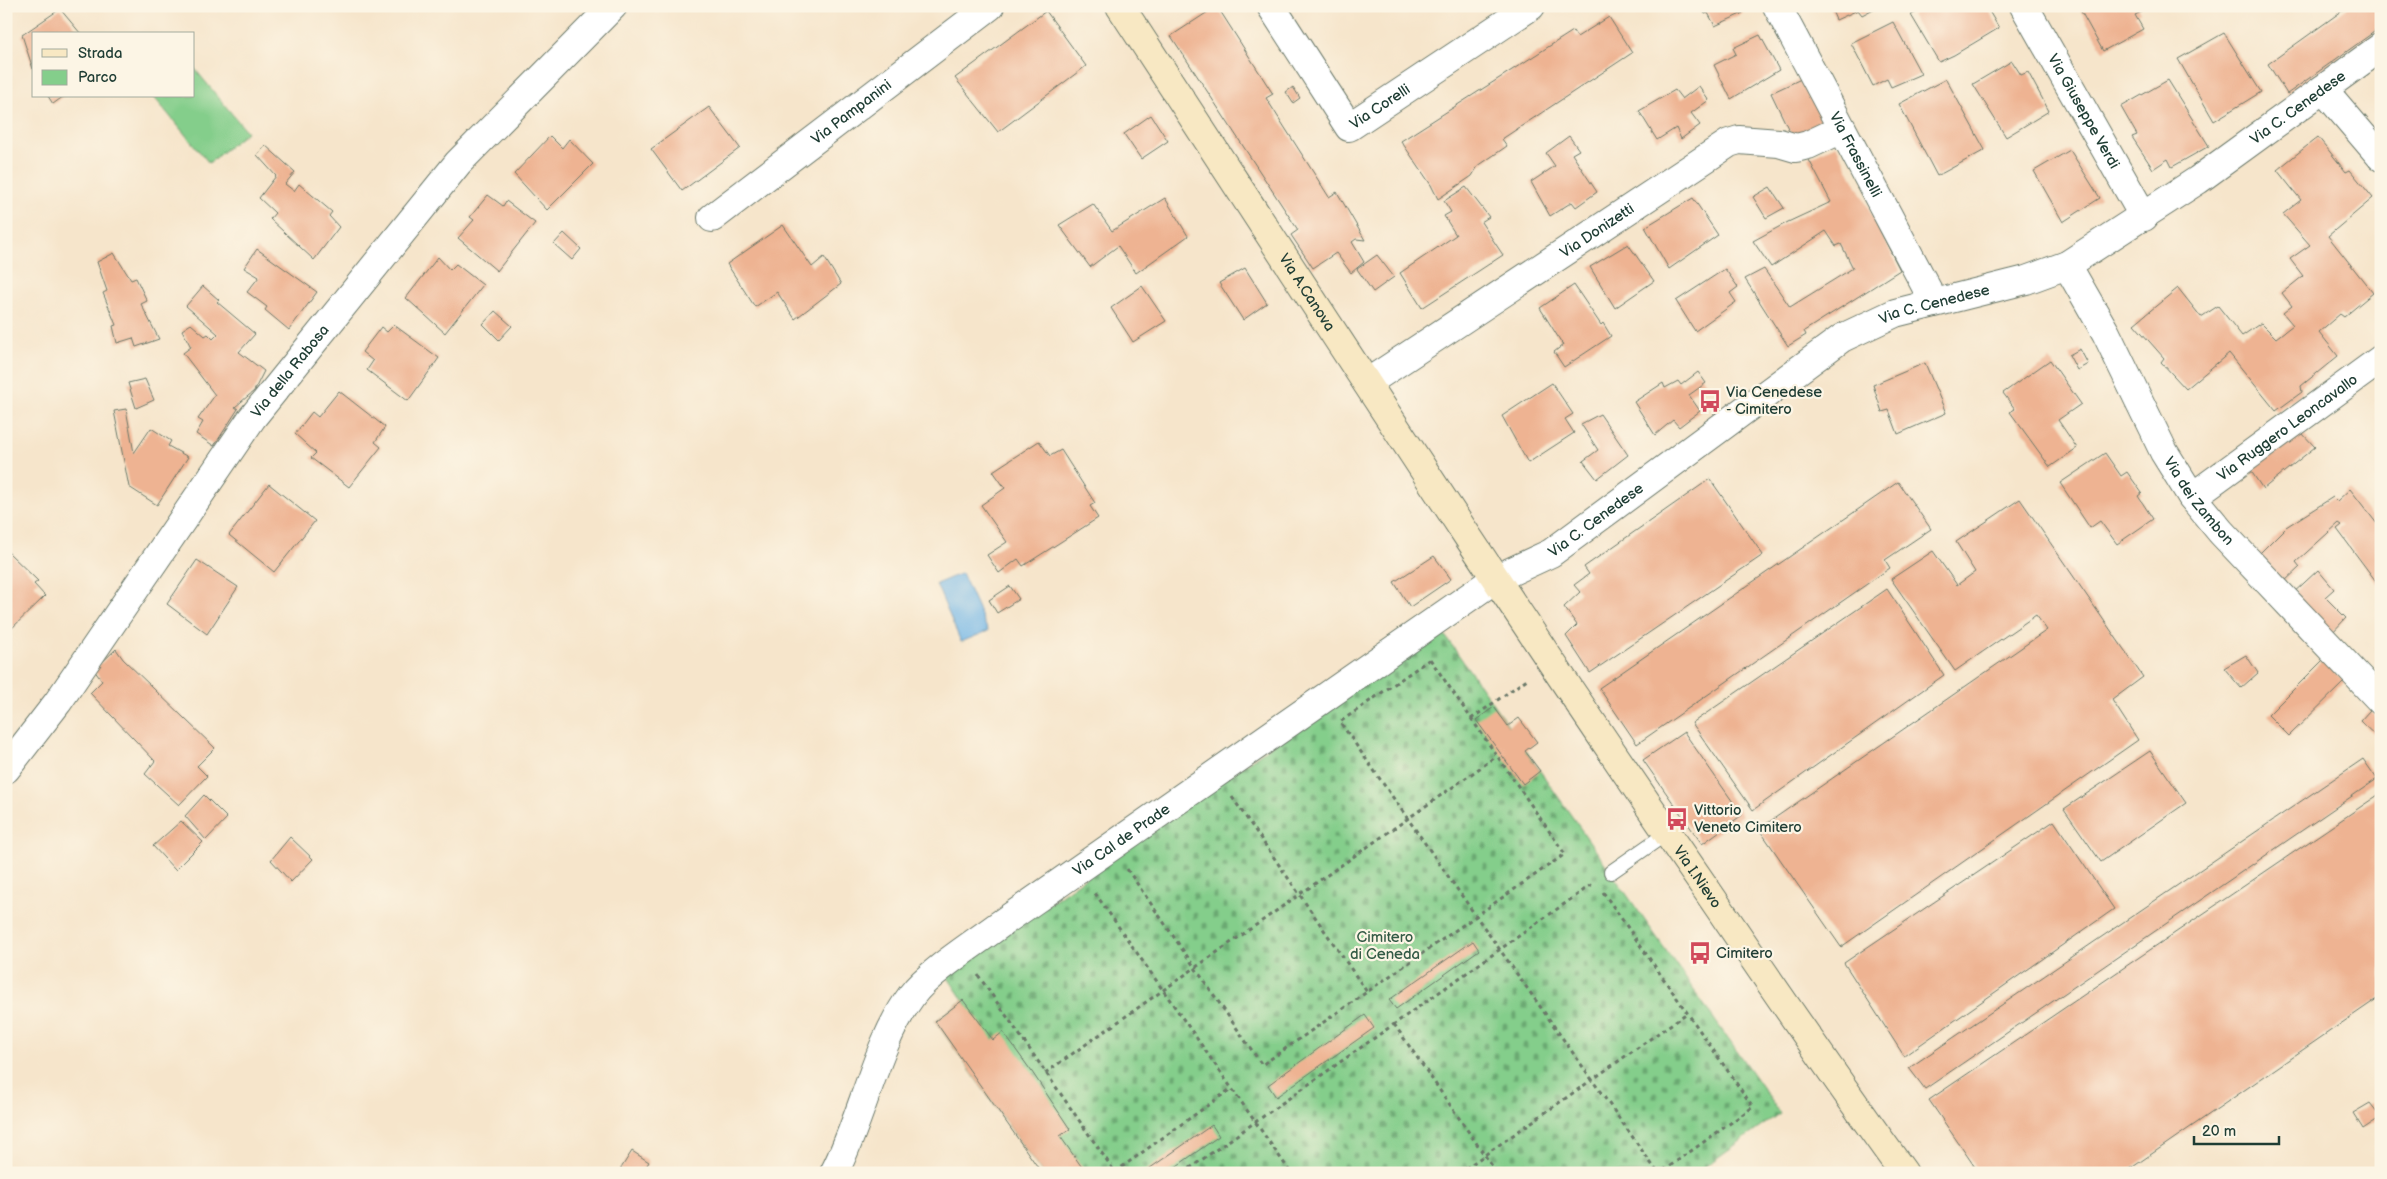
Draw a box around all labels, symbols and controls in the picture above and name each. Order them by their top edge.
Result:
legend [32,32,195,98]
text: Strada [78,44,122,63]
street label: Via Giuseppe Verdi [2044,50,2124,172]
street label: Via C. Cenedese [2246,66,2349,149]
text: Parco [78,68,117,87]
street label: Via Pampanini [807,75,895,149]
street label: Via Corelli [1346,80,1414,133]
street label: Via Frassinelli [1825,108,1886,200]
street label: Via Donizetti [1556,199,1638,262]
street label: Via A.Canova [1275,250,1339,335]
street label: Via C. Cenedese [1876,280,1992,329]
street label: Via della Rabosa [247,321,333,421]
street label: Via Ruggero Leoncavallo [2213,370,2361,485]
place label: Via Cenedese - Cimitero [1726,383,1822,419]
bus stop icon: Via Cenedese - Cimitero [1697,388,1723,414]
street label: Via dei Zambon [2160,453,2238,549]
street label: Via C. Cenedese [1544,478,1647,561]
street label: Via Cal de Prade [1069,799,1174,880]
place label: Vittorio Veneto Cimitero [1694,801,1802,837]
bus stop icon: Vittorio Veneto Cimitero [1664,806,1690,832]
street label: Via I.Nievo [1669,842,1726,912]
park label: Cimitero di Ceneda [1350,928,1420,964]
bus stop icon: Cimitero [1687,940,1713,966]
place label: Cimitero [1716,944,1773,963]
scale bar [2194,1114,2280,1146]
text: 20 m [2202,1122,2236,1141]

